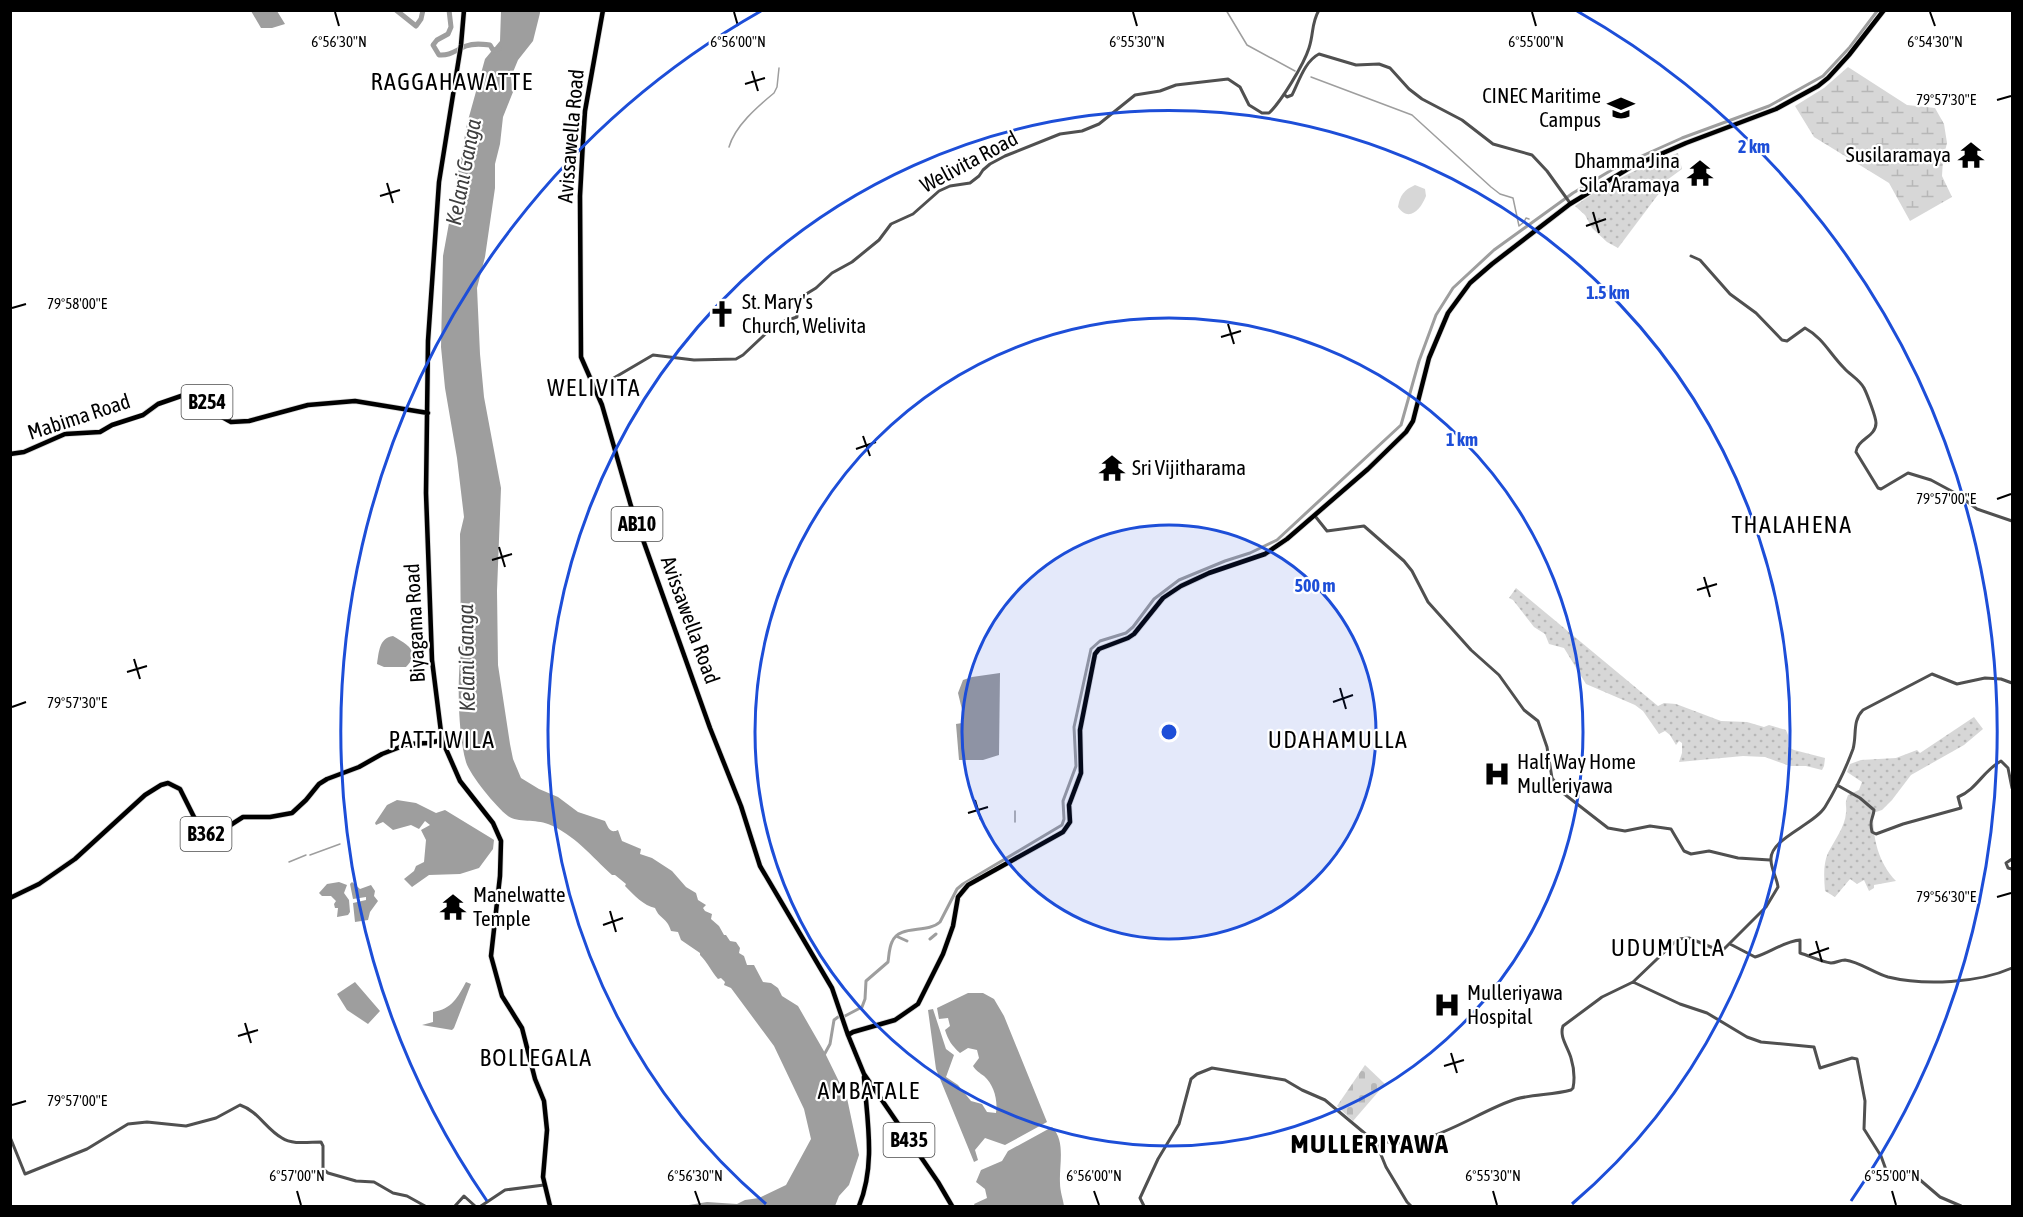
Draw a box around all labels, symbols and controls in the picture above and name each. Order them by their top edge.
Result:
text: 6°56'30"N [311,33,367,50]
text: 6°56'00"N [710,33,766,50]
text: 6°55'30"N [1109,33,1165,50]
text: 6°55'00"N [1508,33,1564,50]
text: 6°54'30"N [1907,33,1963,50]
district label: RAGGAHAWATTE [370,68,534,95]
street label: Avissawella Road [552,68,588,204]
place label: CINEC Maritime Campus [1482,83,1601,131]
text: 79°57'30"E [1916,91,1977,108]
school or university icon: CINEC Maritime Campus [1606,93,1636,123]
water label: Kelani Ganga [440,117,486,227]
street label: Welivita Road [916,125,1021,197]
text: 2 km [1738,136,1770,157]
temple icon: Susilaramaya [1956,140,1986,170]
place label: Susilaramaya [1846,142,1951,166]
place label: Dhamma Jina Sila Aramaya [1574,148,1680,196]
temple icon: Dhamma Jina Sila Aramaya [1685,158,1715,188]
text: 1.5 km [1586,282,1630,303]
place label: St. Mary's Church, Welivita [742,289,866,337]
text: 79°58'00"E [47,295,108,312]
church icon: St. Mary's Church, Welivita [707,299,737,329]
district label: WELIVITA [547,374,641,401]
road number: B254 [182,385,232,419]
street label: Mabima Road [24,388,133,444]
text: 1 km [1446,429,1478,450]
temple icon: Sri Vijitharama [1097,453,1127,483]
place label: Sri Vijitharama [1132,455,1246,479]
text: 79°57'00"E [1916,490,1977,507]
road number: AB10 [612,507,662,541]
district label: THALAHENA [1732,511,1852,538]
street label: Avissawella Road [657,553,725,687]
street label: Biyagama Road [399,563,429,683]
text: 500 m [1295,575,1335,596]
water label: Kelani Ganga [452,604,480,712]
text: 79°57'30"E [47,694,108,711]
centre of rings [1159,722,1179,742]
district label: PATTIWILA [389,726,495,753]
district label: UDAHAMULLA [1268,726,1408,753]
place label: Half Way Home Mulleriyawa [1517,749,1636,797]
hospital icon: Half Way Home Mulleriyawa [1482,759,1512,789]
road number: B362 [180,817,232,851]
place label: Manelwatte Temple [473,882,565,930]
text: 79°56'30"E [1916,888,1977,905]
temple icon: Manelwatte Temple [438,892,468,922]
district label: UDUMULLA [1611,934,1725,961]
place label: Mulleriyawa Hospital [1467,980,1563,1028]
hospital icon: Mulleriyawa Hospital [1432,990,1462,1020]
district label: BOLLEGALA [479,1044,593,1071]
district label: AMBATALE [818,1077,920,1104]
text: 79°57'00"E [47,1092,108,1109]
road number: B435 [884,1123,934,1157]
district label: MULLERIYAWA [1291,1128,1449,1159]
text: 6°57'00"N [269,1167,325,1184]
text: 6°56'30"N [667,1167,723,1184]
text: 6°56'00"N [1066,1167,1122,1184]
text: 6°55'30"N [1465,1167,1521,1184]
text: 6°55'00"N [1864,1167,1920,1184]

